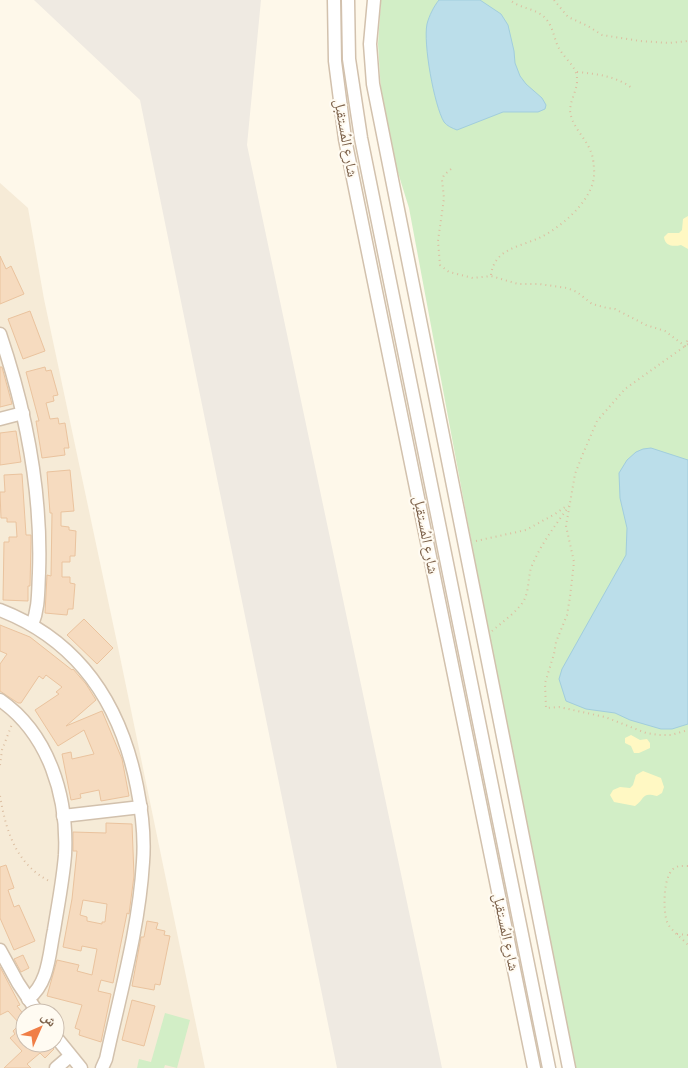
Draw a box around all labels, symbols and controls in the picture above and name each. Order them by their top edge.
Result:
street label: شارع المُستقبل [329,97,363,179]
street label: شارع المُستقبل [409,494,443,576]
street label: شارع المُستقبل [488,891,524,973]
north arrow [15,1003,65,1053]
text: ش [38,1007,61,1031]

